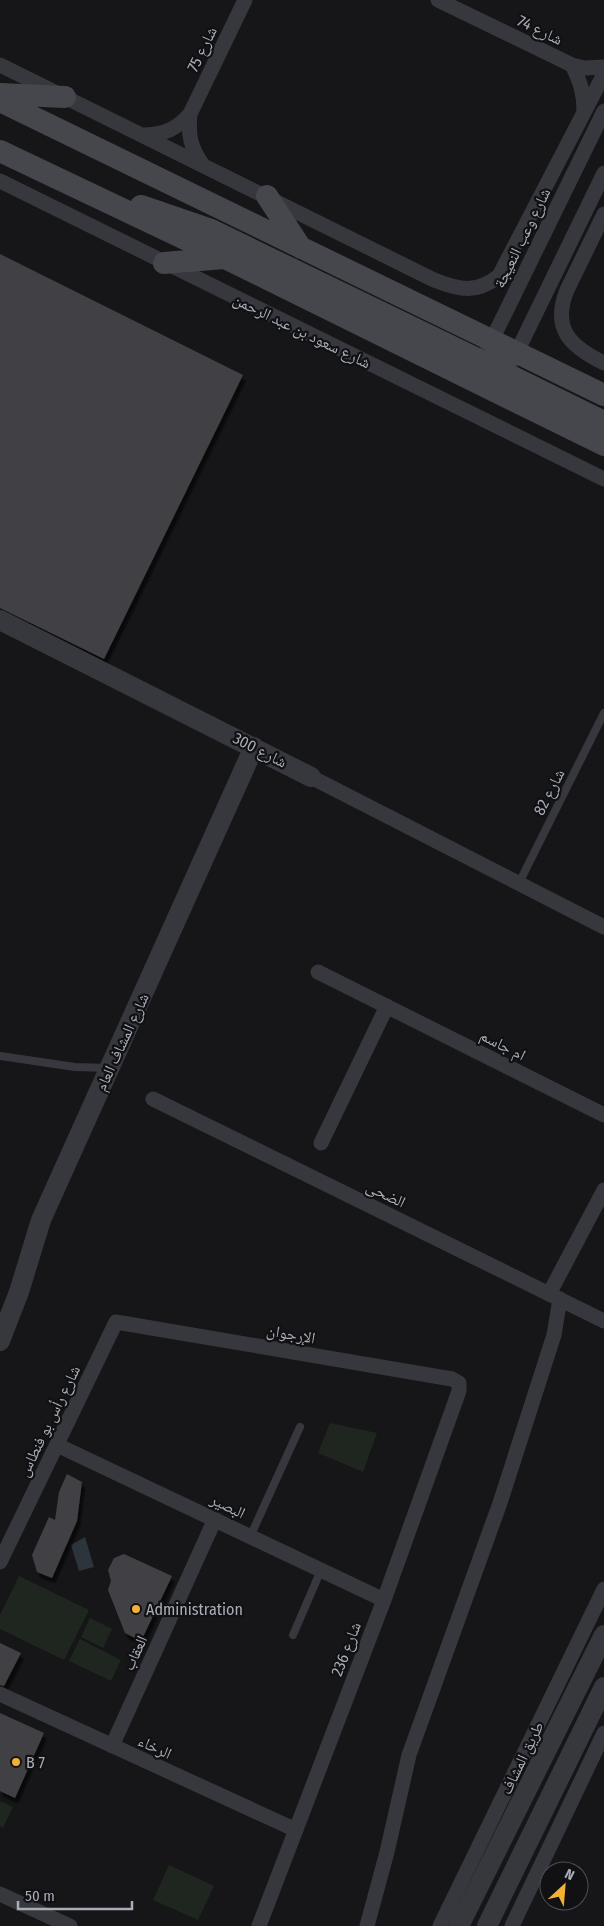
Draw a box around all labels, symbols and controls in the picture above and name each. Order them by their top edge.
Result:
street label: شارع 74 [514,11,566,50]
street label: شارع 75 [183,23,222,75]
street label: شارع وعب النعيجة [490,185,555,291]
street label: شارع سعود بن عبد الرحمن [230,289,374,373]
street label: شارع 300 [229,728,290,773]
street label: شارع 82 [529,766,570,819]
street label: شارع المشاف العام [91,990,154,1094]
street label: ام جاسم [477,1026,529,1065]
street label: الضحى [363,1176,409,1212]
street label: الإرجوان [265,1320,317,1349]
street label: شارع رأس بو فنطاس [14,1362,85,1480]
street label: البصير [207,1489,249,1523]
place label: Administration [146,1600,243,1619]
marker: Administration [130,1603,142,1615]
street label: شارع 236 [327,1619,366,1679]
street label: العقاب [119,1632,151,1674]
street label: طريق المشاف [496,1719,549,1798]
street label: الرخاء [135,1731,175,1763]
place label: B 7 [26,1753,46,1772]
marker: B 7 [10,1756,22,1768]
north arrow [539,1861,589,1911]
text: N [562,1865,577,1884]
scale bar [18,1878,131,1910]
text: 50 m [25,1887,55,1905]

